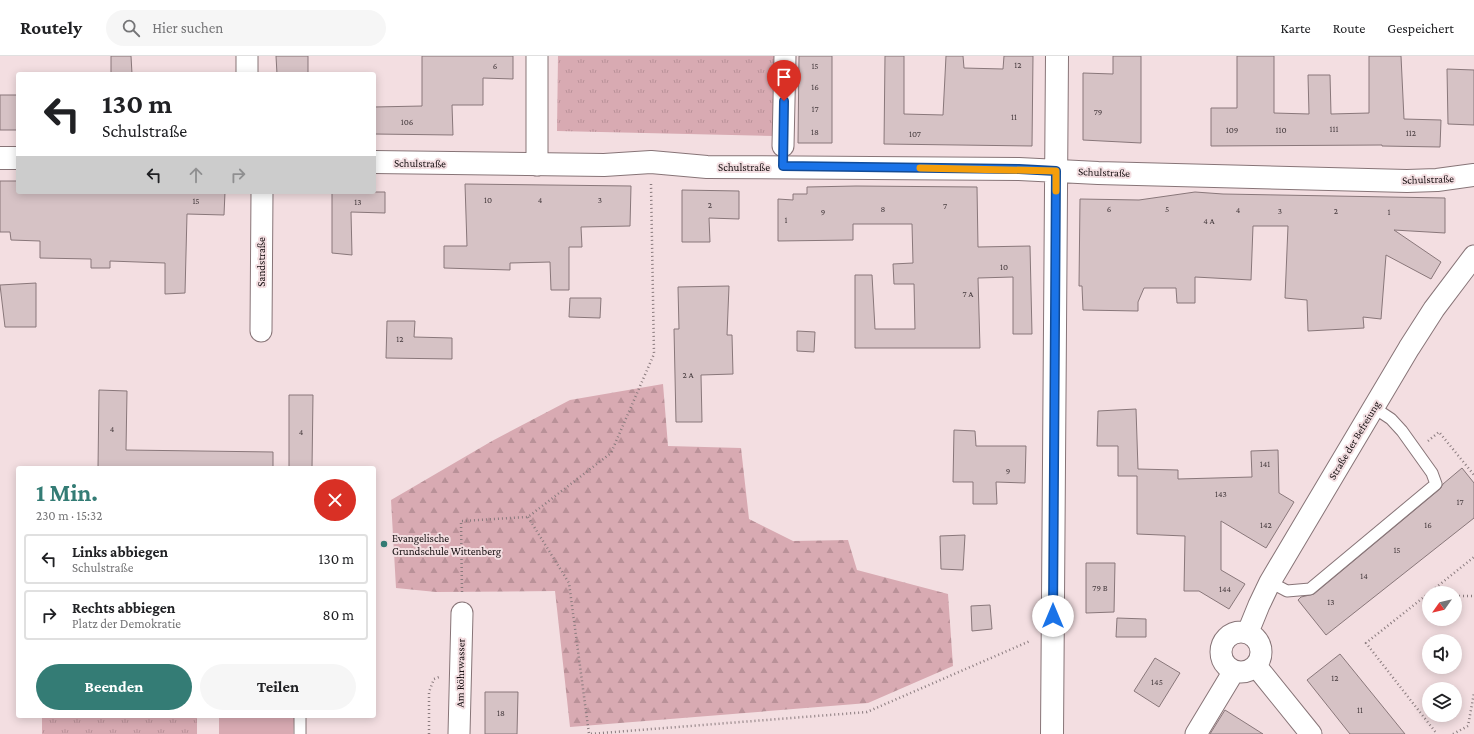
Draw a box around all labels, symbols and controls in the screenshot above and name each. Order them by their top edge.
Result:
search box [106,10,386,46]
text: Routely [20,17,82,38]
icon: search [120,17,142,39]
text: Hier suchen [152,20,223,36]
text: Karte [1281,20,1311,36]
text: Route [1333,20,1365,36]
text: Gespeichert [1387,20,1454,36]
pin [767,60,801,101]
house number: 12 [1014,60,1022,70]
house number: 6 [493,61,498,71]
house number: 15 [811,61,819,71]
icon: arrive [773,66,795,88]
house number: 16 [811,82,819,92]
icon: left [36,88,88,140]
text: 130 m [102,88,172,119]
house number: 17 [811,104,819,114]
house number: 79 [1094,107,1103,117]
house number: 11 [1011,112,1017,122]
house number: 106 [401,117,414,127]
text: Schulstraße [102,121,187,141]
house number: 111 [1330,124,1338,134]
house number: 109 [1226,125,1239,135]
house number: 110 [1275,125,1287,135]
house number: 18 [811,127,819,137]
house number: 112 [1406,128,1416,138]
house number: 107 [909,129,921,139]
street label: Schulstraße [394,157,446,169]
street label: Schulstraße [718,161,770,173]
icon: left [143,164,165,186]
icon: ahead [185,164,207,186]
icon: right [227,164,249,186]
street label: Schulstraße [1078,165,1130,179]
street label: Schulstraße [1402,172,1454,186]
house number: 10 [484,195,492,205]
house number: 4 [538,195,543,205]
house number: 3 [598,195,602,205]
house number: 15 [192,196,200,206]
house number: 13 [354,197,362,207]
house number: 2 [708,200,712,210]
house number: 7 [943,201,947,211]
house number: 8 [881,204,886,214]
house number: 6 [1107,204,1112,214]
house number: 5 [1165,204,1169,214]
house number: 4 [1236,205,1241,215]
house number: 3 [1278,206,1282,216]
house number: 2 [1334,206,1338,216]
house number: 9 [821,207,826,217]
house number: 1 [1388,207,1391,217]
house number: 1 [785,215,788,225]
house number: 4 A [1203,216,1216,226]
street label: Sandstraße [255,237,267,287]
house number: 10 [1000,262,1008,272]
house number: 7 A [963,289,974,299]
house number: 12 [396,334,404,344]
house number: 2 A [682,370,694,380]
street label: Straße der Befreiung [1326,398,1383,482]
house number: 4 [110,424,115,434]
house number: 4 [299,427,304,437]
house number: 141 [1260,459,1270,469]
house number: 9 [1006,466,1011,476]
text: 1 Min. [36,479,98,506]
button: close [314,479,356,521]
house number: 143 [1215,489,1227,499]
house number: 17 [1456,497,1464,507]
text: 230 m · 15:32 [36,508,102,523]
house number: 142 [1260,520,1272,530]
house number: 16 [1424,520,1432,530]
place label: Evangelische Grundschule Wittenberg [392,532,502,558]
marker: Evangelische Grundschule Wittenberg [379,539,389,549]
text: Links abbiegen [72,544,168,560]
house number: 15 [1393,545,1401,555]
icon: left [38,548,60,570]
text: 130 m [319,551,354,567]
text: Schulstraße [72,560,133,575]
house number: 14 [1360,571,1368,581]
house number: 79 B [1092,583,1108,593]
house number: 144 [1219,584,1231,594]
north arrow [1422,586,1462,626]
map controls [1422,586,1462,722]
position arrow [1032,595,1074,637]
house number: 13 [1327,597,1335,607]
text: Rechts abbiegen [72,600,175,616]
icon: right [38,604,60,626]
text: 80 m [323,607,354,623]
text: Platz der Demokratie [72,616,181,631]
button: sound [1422,634,1462,674]
street label: Am Röhrwasser [453,638,467,708]
button: Beenden [36,664,192,710]
button: Teilen [200,664,356,710]
house number: 12 [1331,673,1339,683]
house number: 145 [1151,677,1163,687]
button: layers [1422,682,1462,722]
house number: 11 [1357,705,1363,715]
house number: 18 [497,708,505,718]

